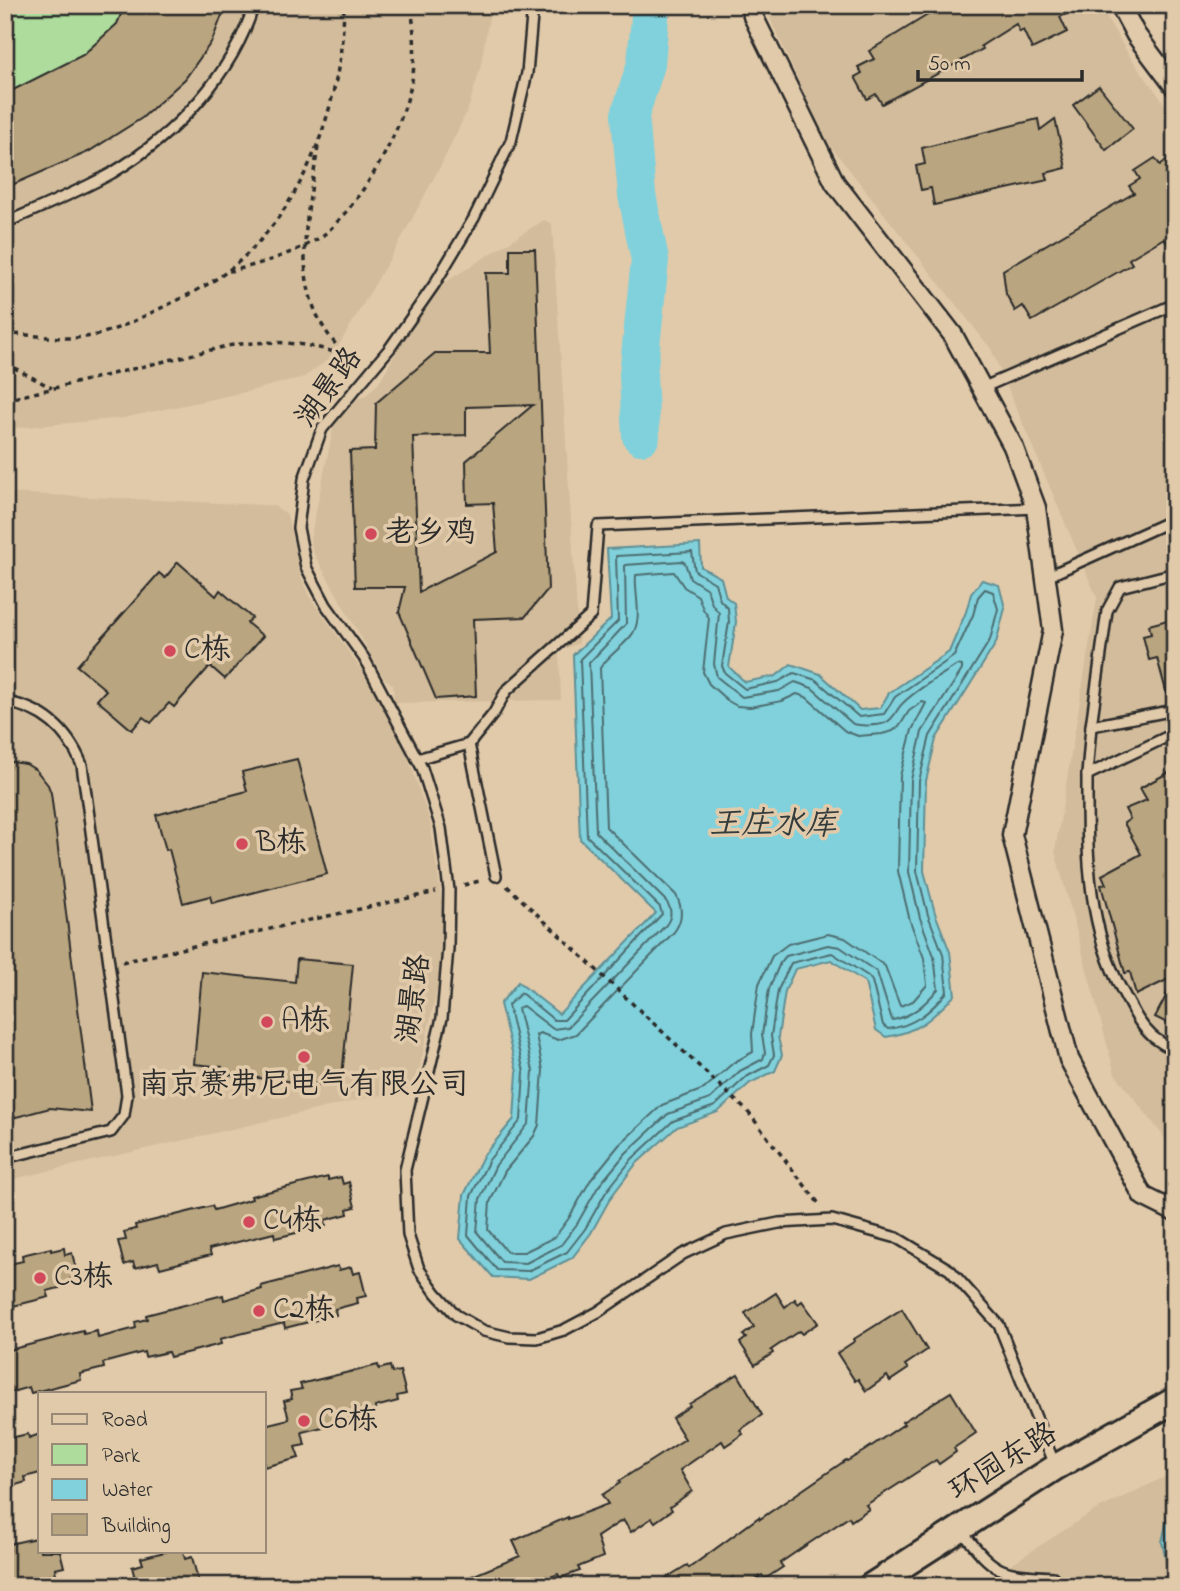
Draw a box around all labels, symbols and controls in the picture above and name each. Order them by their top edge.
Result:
scale bar [918,38,1082,82]
text: 50 m [928,50,971,80]
street label: 湖景路 [286,339,374,437]
place label: 老乡鸡 [385,512,475,556]
marker: 老乡鸡 [363,526,379,542]
place label: C栋 [184,629,230,673]
marker: C栋 [162,643,178,659]
water label: 王庄水库 [709,802,840,849]
place label: B栋 [255,822,306,866]
marker: B栋 [234,836,250,852]
street label: 湖景路 [387,951,443,1047]
place label: A栋 [281,1000,329,1044]
marker: A栋 [259,1014,275,1030]
marker: 南京赛弗尼电气有限公司 [296,1049,312,1065]
place label: 南京赛弗尼电气有限公司 [139,1064,469,1108]
place label: C4栋 [263,1200,322,1244]
marker: C4栋 [241,1214,257,1230]
place label: C3栋 [54,1256,113,1300]
marker: C3栋 [32,1270,48,1286]
place label: C2栋 [273,1289,334,1333]
marker: C2栋 [251,1303,267,1319]
legend [38,1392,266,1552]
place label: C6栋 [318,1399,378,1443]
text: Road [102,1406,148,1436]
marker: C6栋 [296,1413,312,1429]
street label: 环园东路 [941,1413,1067,1513]
text: Park [102,1442,141,1472]
text: Water [102,1476,153,1506]
text: Building [101,1512,171,1544]

